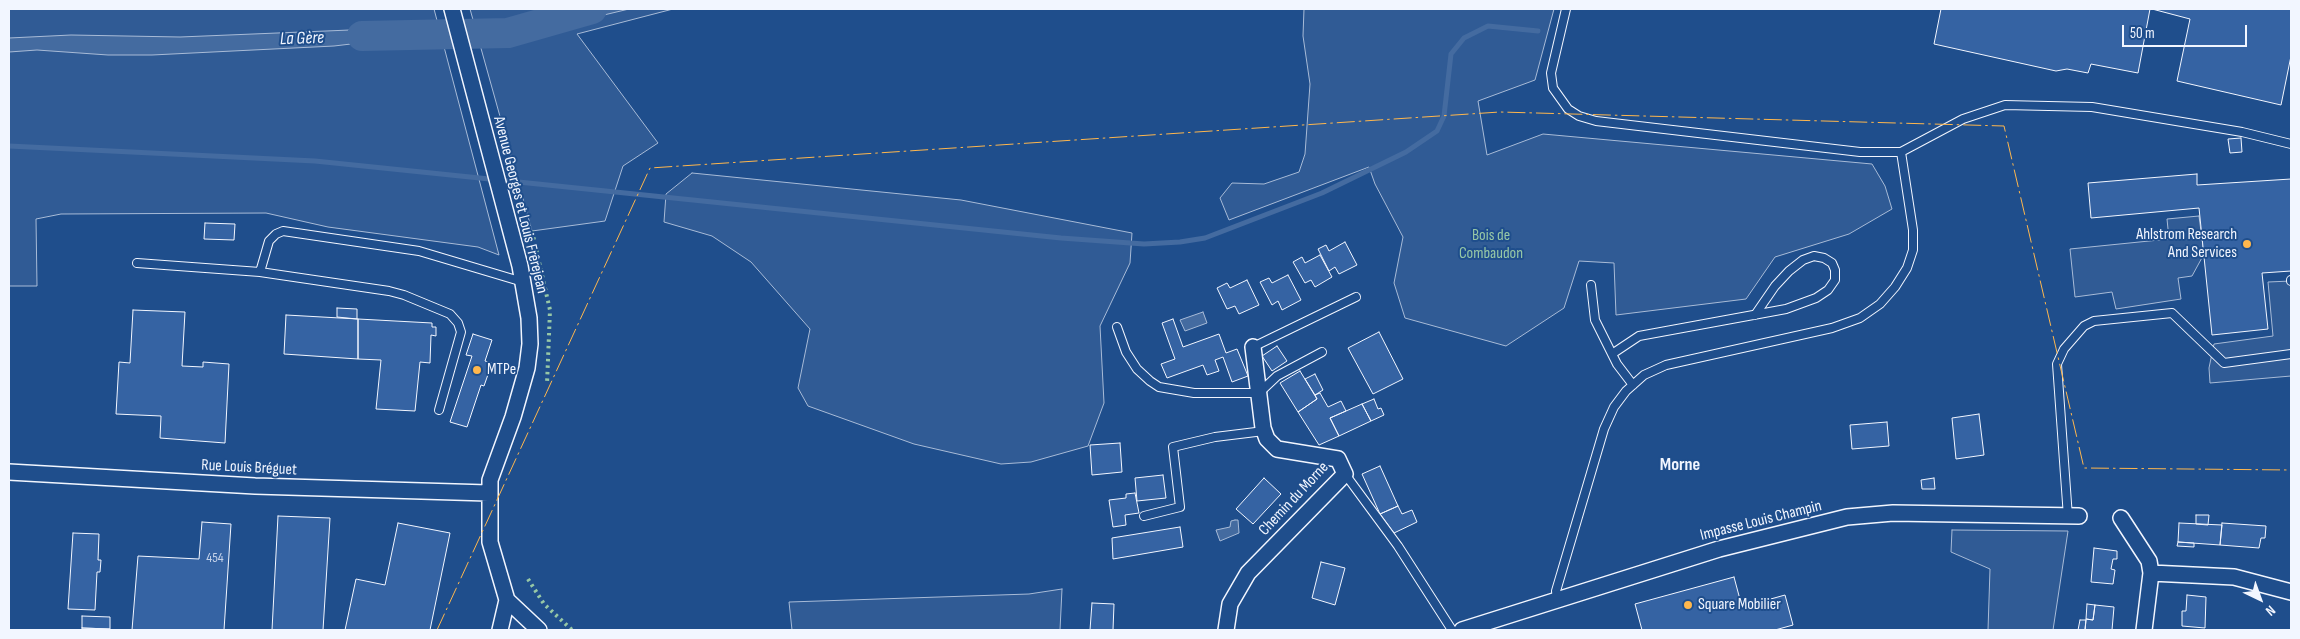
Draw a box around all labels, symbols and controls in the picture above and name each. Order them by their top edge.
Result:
scale bar [2125,15,2250,47]
text: 50 m [2130,24,2155,43]
water label: La Gère [280,27,324,51]
street label: Avenue Georges et Louis Frêrejean [489,114,551,296]
place label: Ahlstrom Research And Services [2136,225,2237,263]
park label: Bois de Combaudon [1459,226,1523,264]
marker: Ahlstrom Research And Services [2241,238,2253,250]
place label: MTPe [487,360,516,380]
marker: MTPe [471,364,483,376]
district label: Morne [1660,454,1700,476]
street label: Rue Louis Bréguet [201,456,297,480]
street label: Chemin du Morne [1255,458,1333,540]
street label: Impasse Louis Champin [1698,497,1824,545]
house number: 454 [206,550,224,566]
north arrow [2235,574,2285,624]
place label: Square Mobilier [1698,595,1781,615]
marker: Square Mobilier [1682,599,1694,611]
text: N [2262,602,2279,619]

